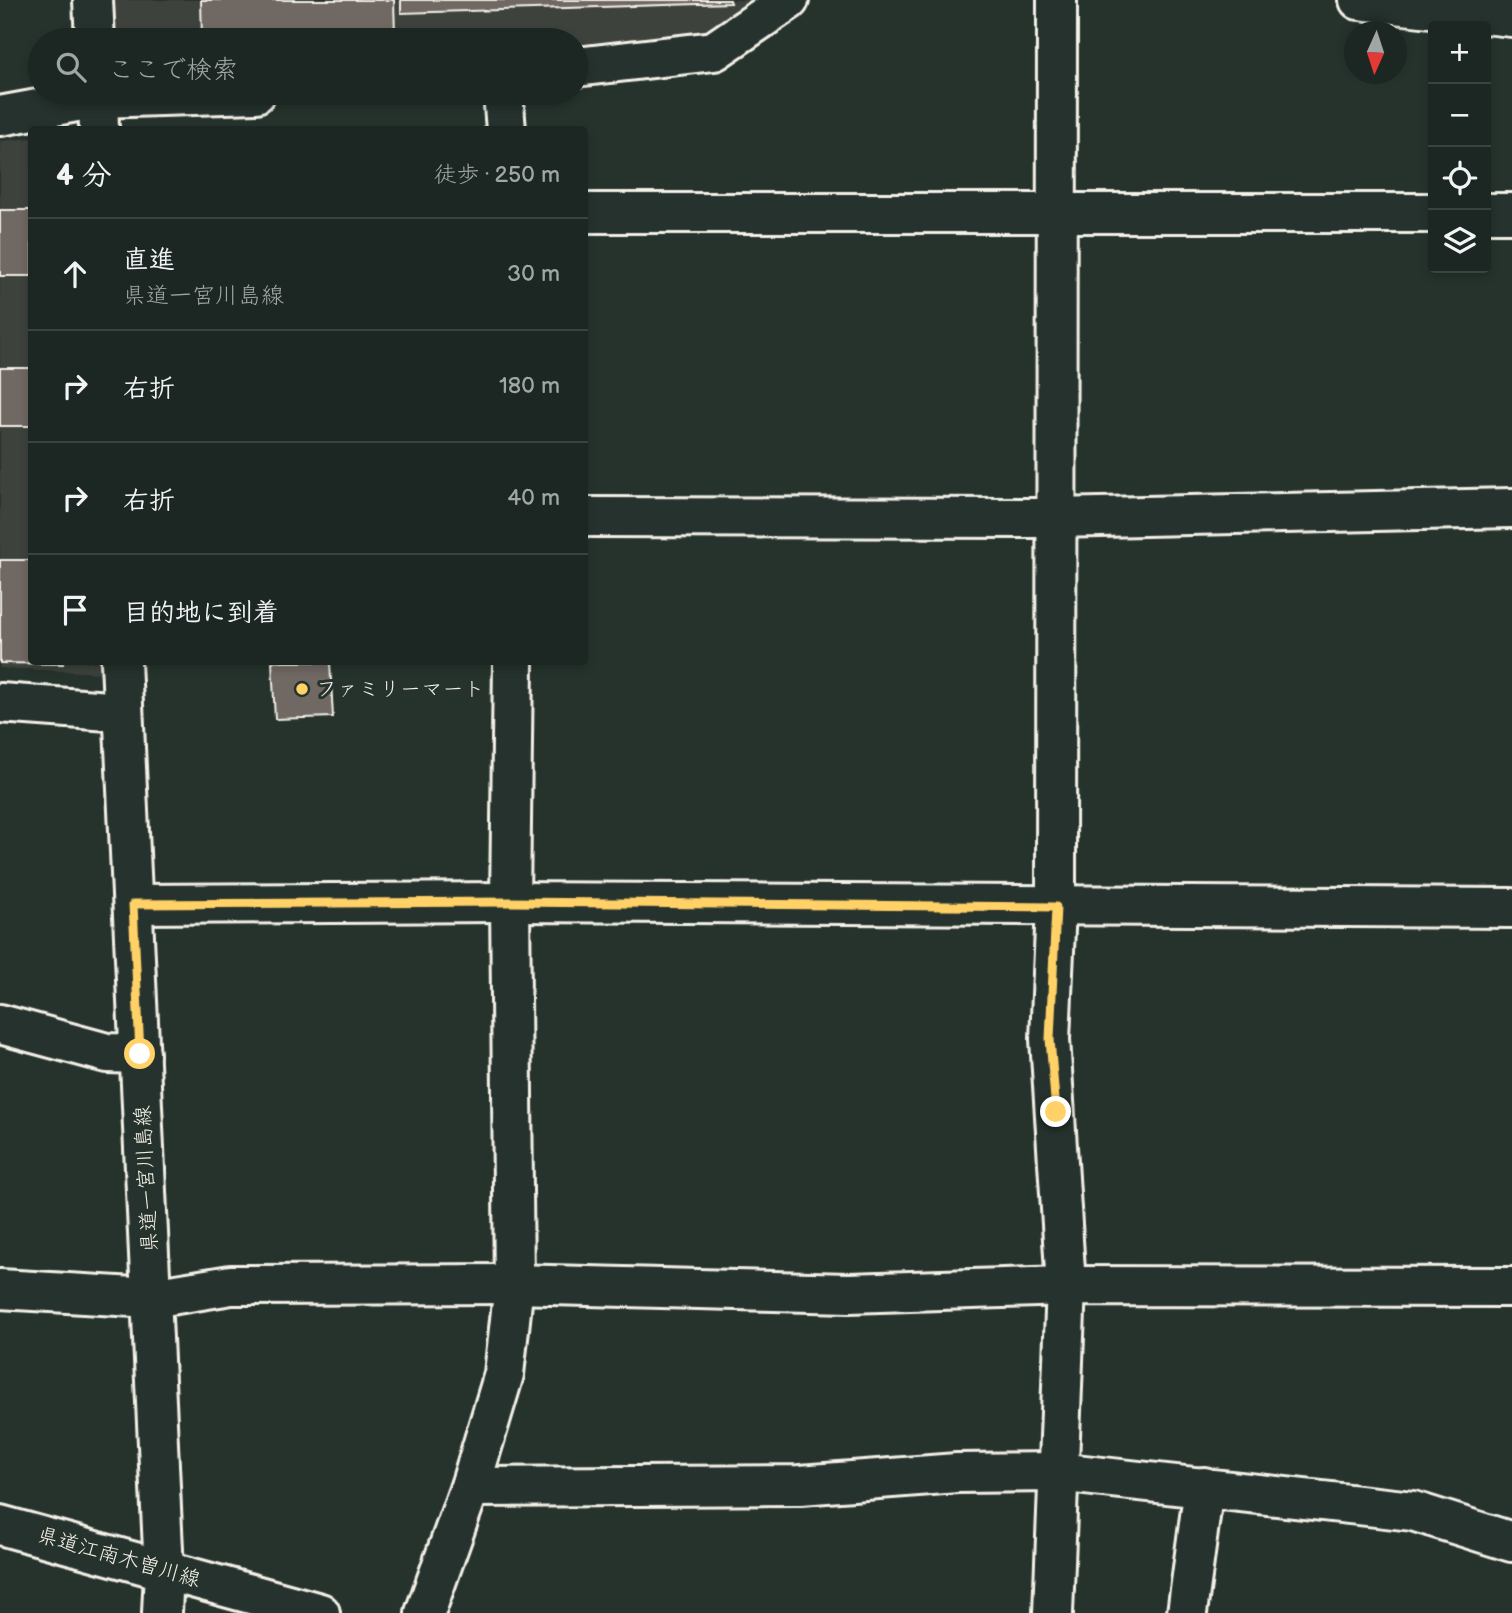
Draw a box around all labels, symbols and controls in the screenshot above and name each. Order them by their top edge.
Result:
north arrow [1344,21,1407,84]
map controls [1428,21,1491,273]
button: + [1428,21,1491,84]
search box [28,28,588,105]
icon: search [52,48,90,86]
text: ここで検索 [108,55,238,86]
button: − [1428,84,1491,147]
button: locate [1428,147,1491,210]
text: 4 分 [56,158,112,194]
text: 徒歩 · 250 m [433,161,560,189]
button: layers [1428,210,1491,273]
text: 直進 [123,245,175,276]
icon: ahead [56,255,94,293]
text: 30 m [507,260,560,288]
text: 県道一宮川島線 [123,282,284,310]
icon: right [56,367,94,405]
text: 180 m [499,372,560,400]
text: 右折 [123,374,175,405]
icon: right [56,479,94,517]
text: 40 m [507,484,560,512]
text: 右折 [123,486,175,517]
icon: arrive [56,591,94,629]
text: 目的地に到着 [123,598,279,629]
place label: ファミリーマート [316,677,484,702]
marker: ファミリーマート [294,681,310,697]
route start [124,1038,155,1069]
route end [1040,1096,1071,1127]
street label: 県道一宮川島線 [130,1105,163,1253]
street label: 県道江南木曽川線 [35,1522,203,1593]

